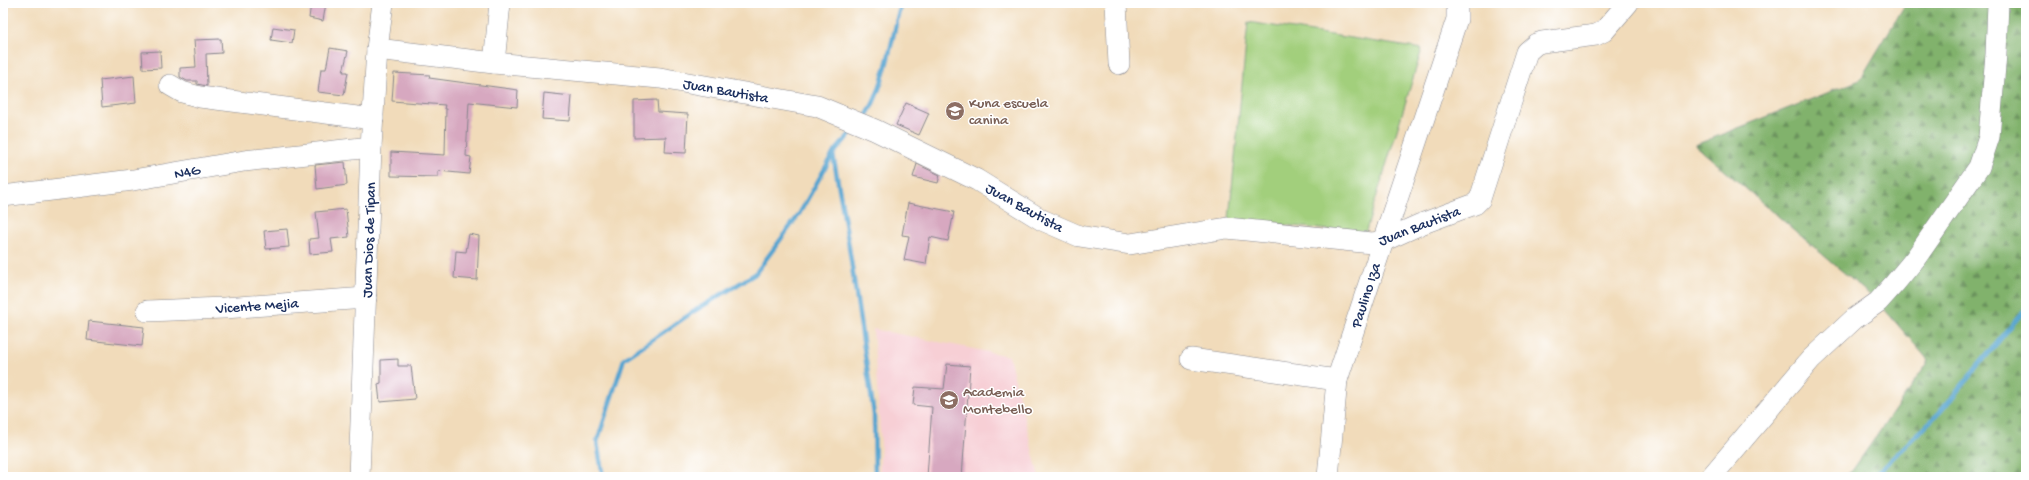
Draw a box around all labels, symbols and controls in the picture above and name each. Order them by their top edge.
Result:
street label: Juan Bautista [682,76,770,108]
place label: Kuna escuela canina [969,95,1049,130]
school or university icon: Kuna escuela canina [944,100,966,122]
street label: N4G [173,162,202,184]
street label: Juan Bautista [982,180,1067,238]
street label: Juan Dios de Tipan [359,182,381,298]
street label: Juan Bautista [1376,203,1464,251]
street label: Paulino Iza [1348,260,1386,331]
street label: Vicente Mejia [214,295,300,319]
place label: Academia Montebello [963,384,1032,419]
school or university icon: Academia Montebello [938,389,960,411]

